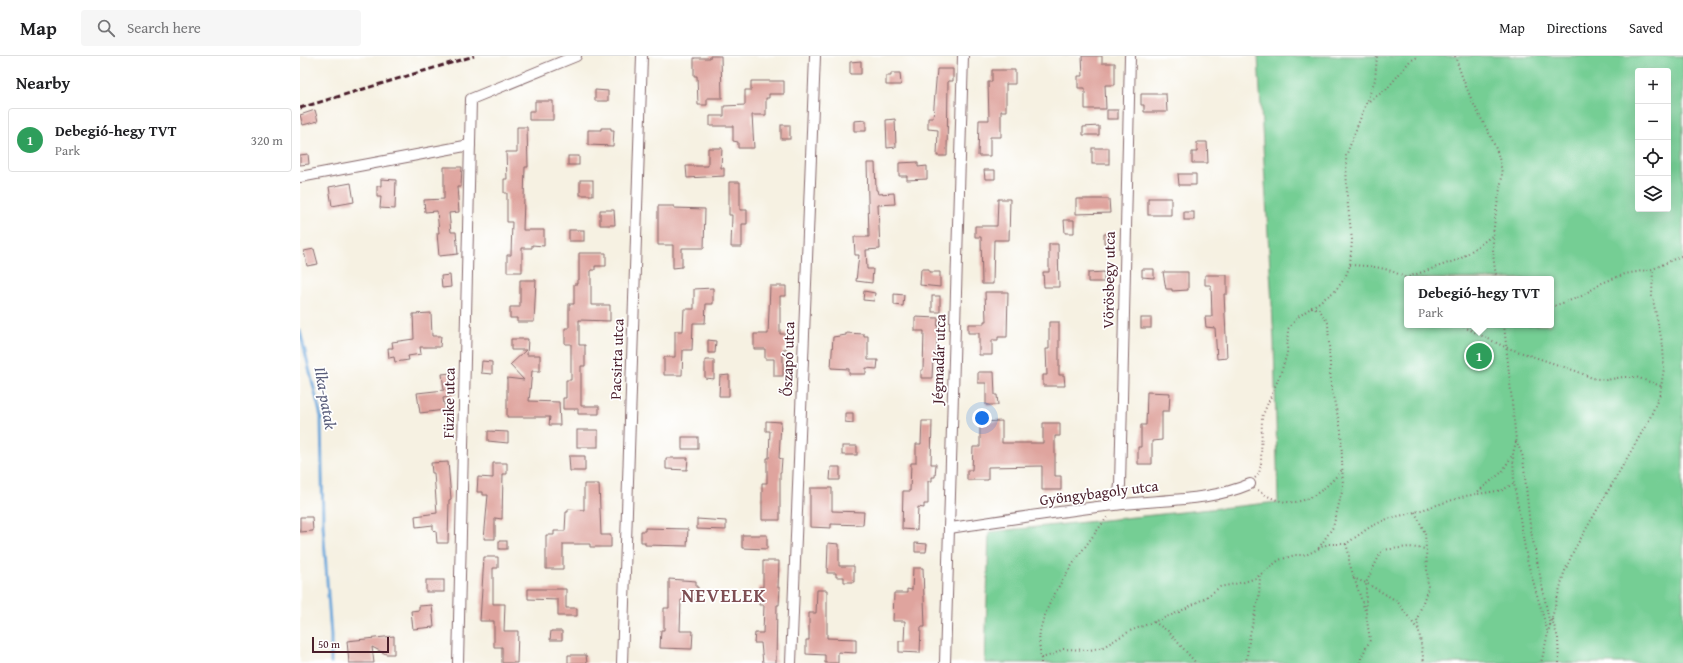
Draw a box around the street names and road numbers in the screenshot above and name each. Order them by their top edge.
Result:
street label: Vörösbegy utca [1097,231,1120,329]
street label: Jégmadár utca [926,313,951,406]
street label: Pacsirta utca [605,318,628,400]
street label: Őszapó utca [776,321,799,397]
street label: Füzike utca [437,367,460,439]
street label: Gyöngybagoly utca [1038,475,1159,510]

